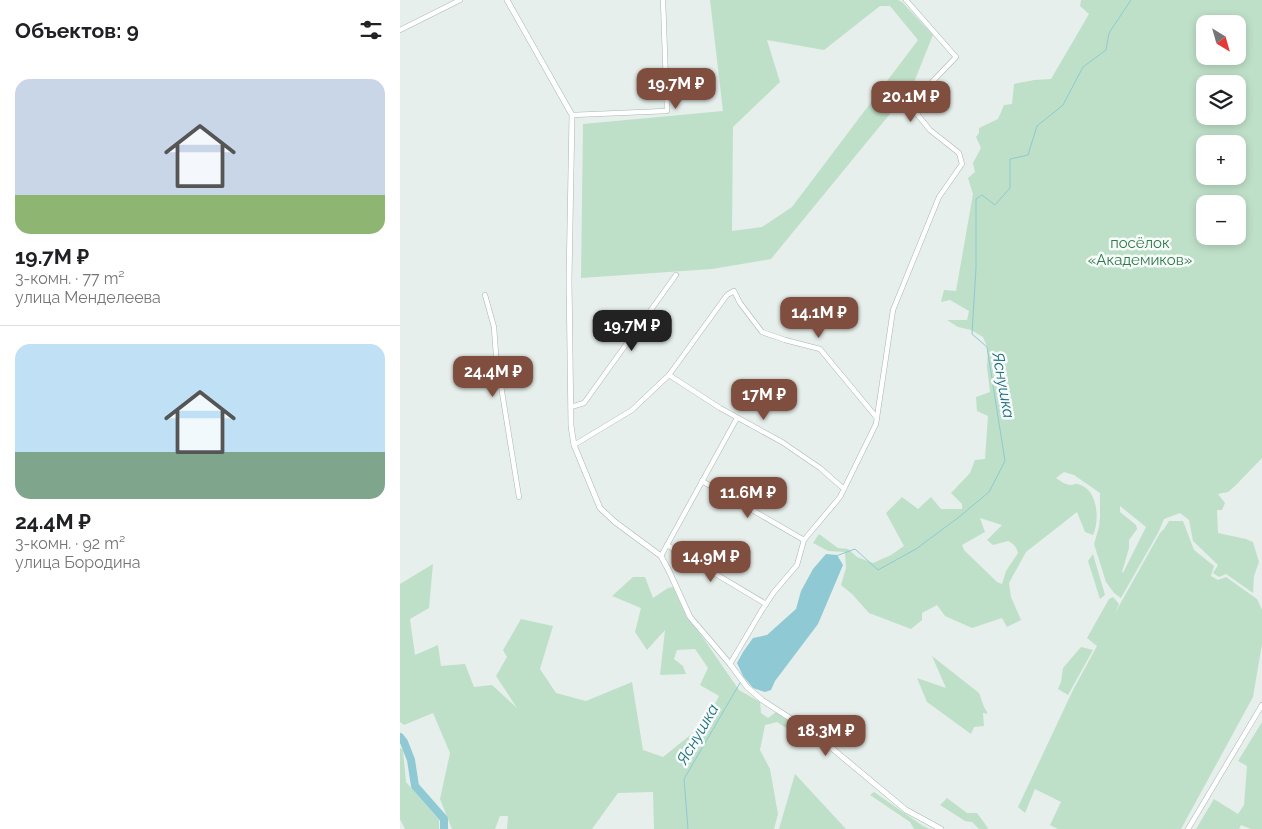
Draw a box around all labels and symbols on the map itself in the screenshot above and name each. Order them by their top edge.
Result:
north arrow [1196,15,1246,65]
pin: 19.7M ₽ [630,68,722,110]
pin: 20.1M ₽ [865,80,957,123]
park label: посёлок «Академиков» [1088,234,1192,269]
pin: 14.1M ₽ [773,296,865,339]
pin: 19.7M ₽ [586,310,678,352]
water label: Яснушка [988,350,1019,420]
pin: 24.4M ₽ [447,356,539,398]
pin: 17M ₽ [729,378,799,421]
pin: 11.6M ₽ [702,476,794,519]
pin: 14.9M ₽ [665,540,757,583]
water label: Яснушка [672,700,723,768]
pin: 18.3M ₽ [780,714,872,757]

